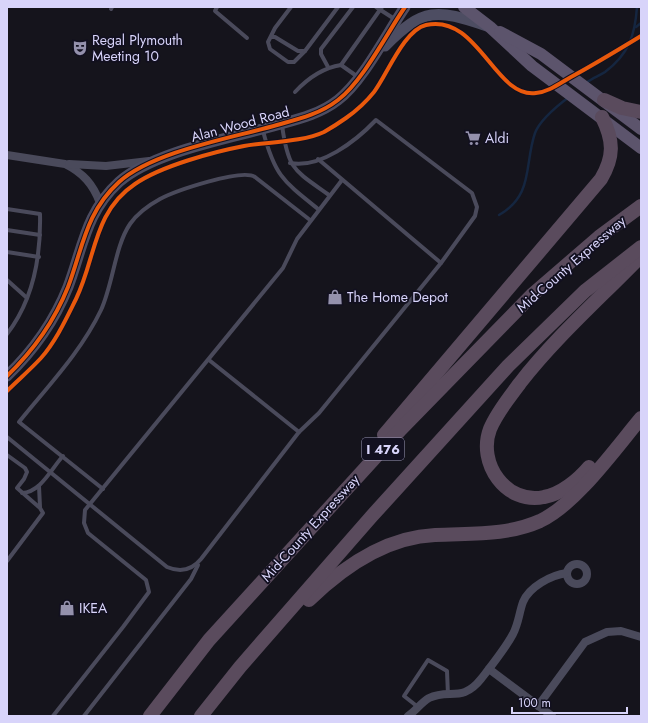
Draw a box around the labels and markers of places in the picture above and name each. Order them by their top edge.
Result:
place label: Regal Plymouth Meeting 10 [92,30,183,66]
theatre icon: Regal Plymouth Meeting 10 [71,39,89,57]
place label: Aldi [485,128,509,148]
supermarket icon: Aldi [464,129,482,147]
place label: The Home Depot [347,287,449,307]
shop icon: The Home Depot [326,288,344,306]
place label: IKEA [79,598,108,618]
shop icon: IKEA [58,599,76,617]

